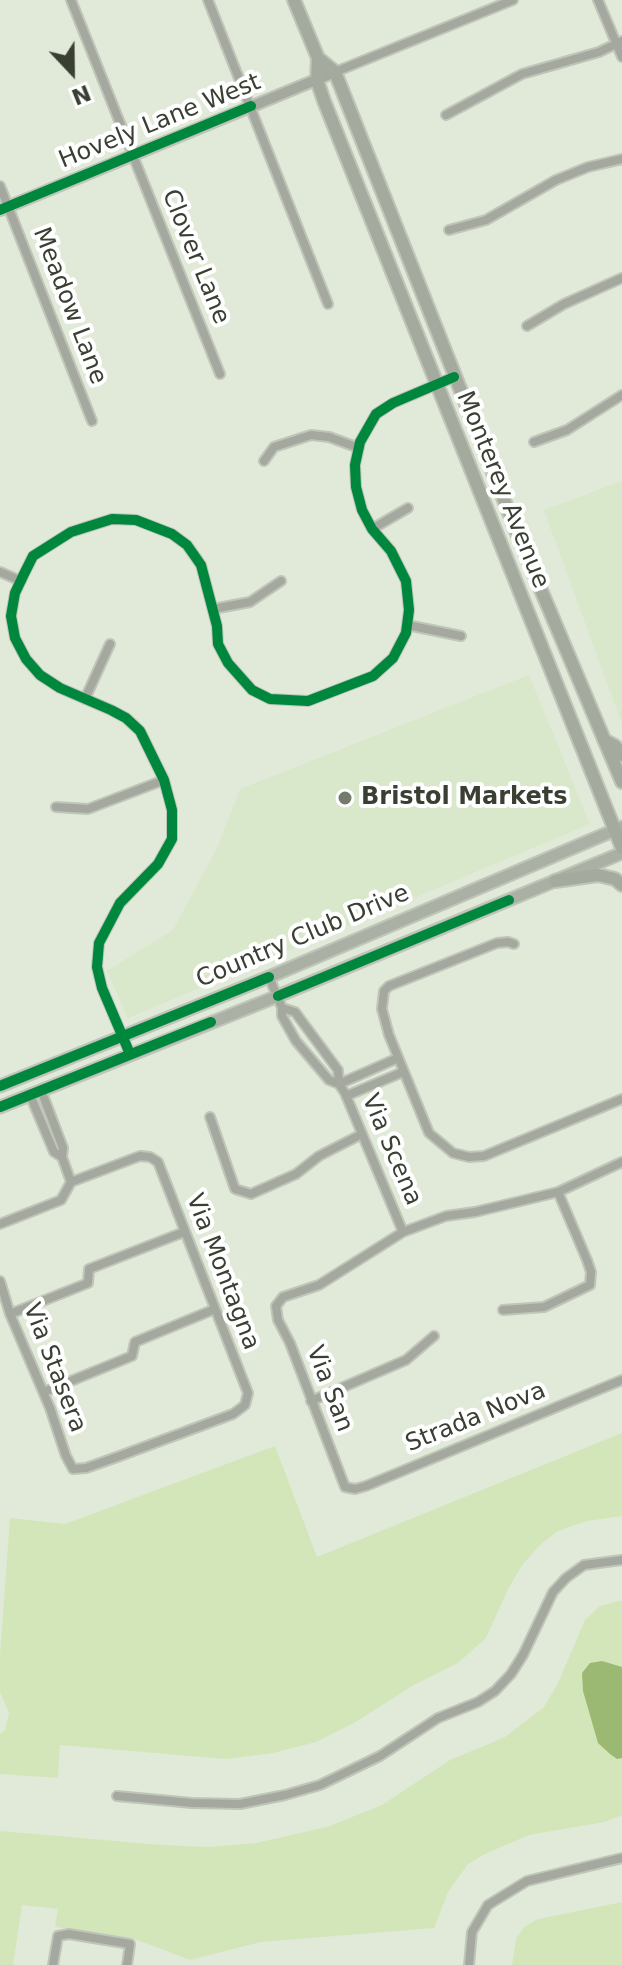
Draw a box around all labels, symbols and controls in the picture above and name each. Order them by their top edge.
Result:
north arrow [32,32,112,112]
street label: Hovely Lane West [55,68,265,176]
text: N [68,80,94,110]
street label: Clover Lane [155,185,235,329]
street label: Meadow Lane [26,224,112,388]
street label: Monterey Avenue [449,387,555,593]
place label: Bristol Markets [361,784,567,812]
marker: Bristol Markets [336,789,354,807]
street label: Country Club Drive [192,879,414,995]
street label: Via Scena [355,1090,427,1210]
street label: Via Montagna [179,1190,265,1354]
street label: Via Stasera [16,1299,92,1437]
street label: Via San [299,1342,359,1436]
street label: Strada Nova [402,1377,550,1459]

